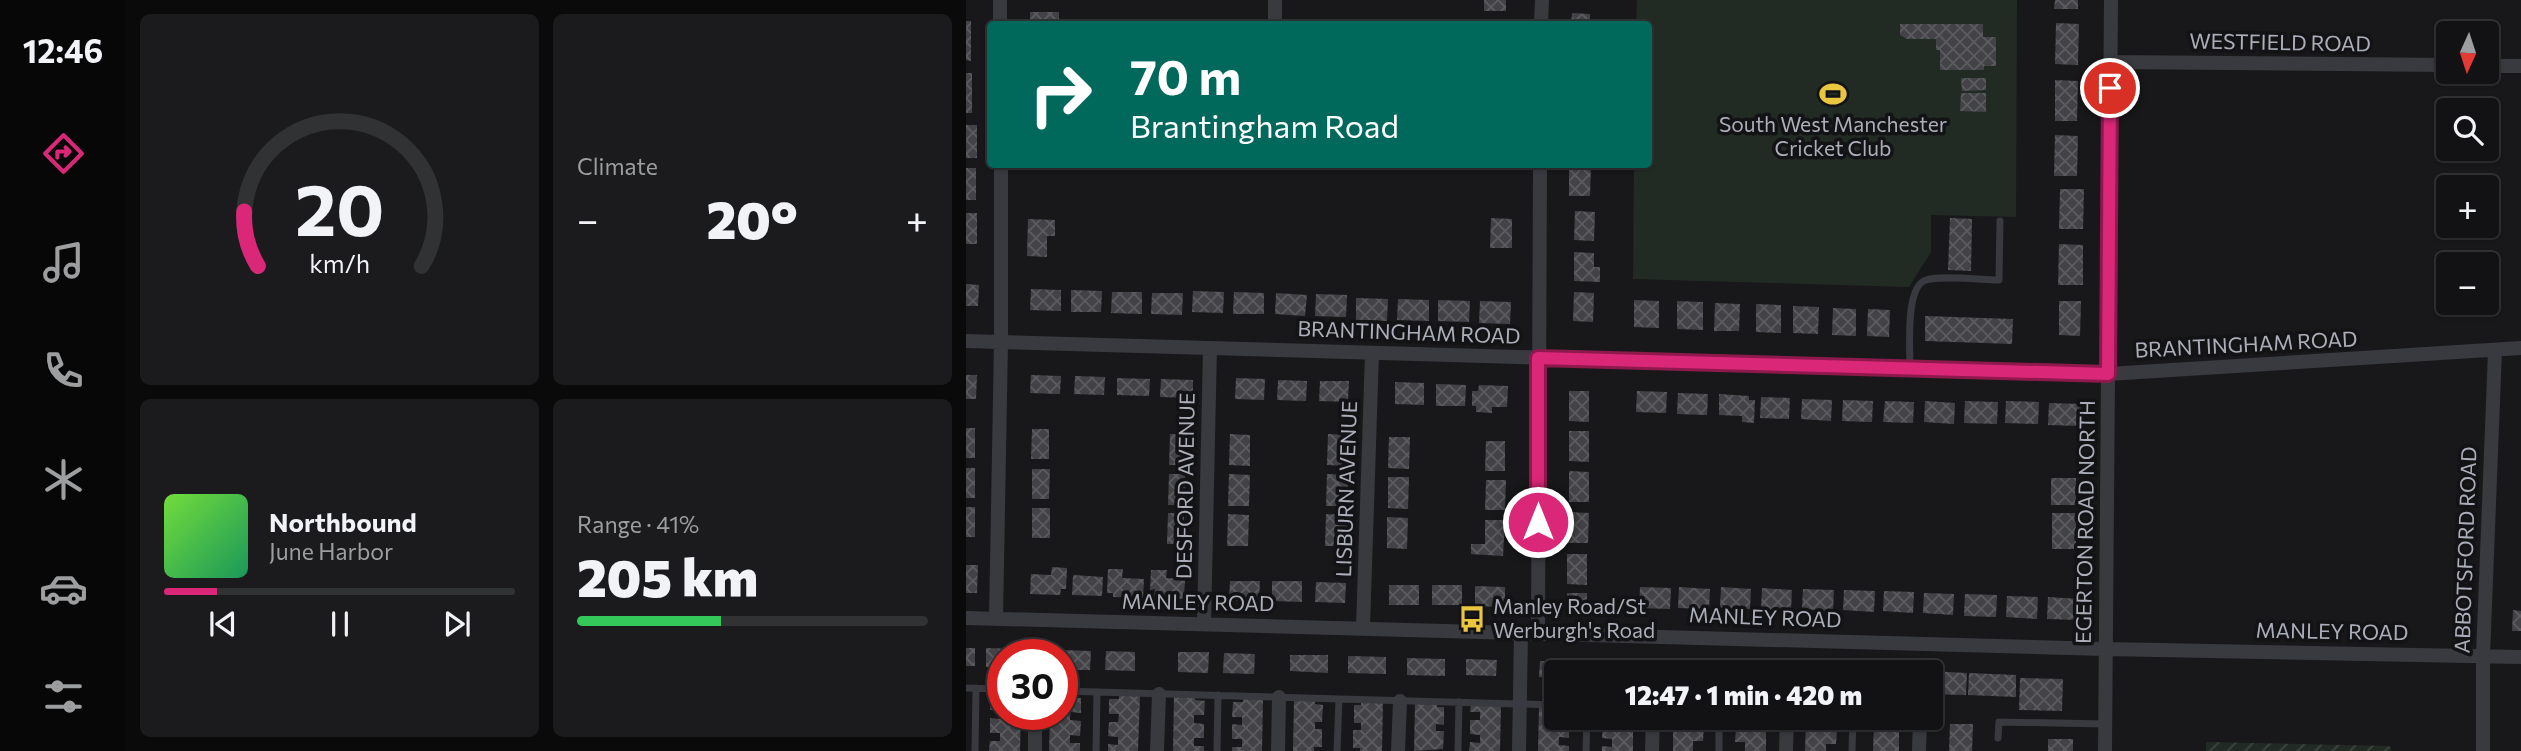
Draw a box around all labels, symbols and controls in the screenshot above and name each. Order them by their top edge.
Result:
north arrow [2436,21,2499,84]
map controls [2436,21,2499,315]
street label: WESTFIELD ROAD [2189,27,2371,56]
text: 12:46 [23,30,103,70]
text: 70 m [1130,45,1241,105]
icon: right [1015,49,1106,140]
pin [2080,58,2140,118]
icon: arrive [2091,69,2129,107]
sports icon: South West Manchester Cricket Club [1818,79,1848,109]
button: search [2436,98,2499,161]
text: Brantingham Road [1130,105,1399,145]
place label: South West Manchester Cricket Club [1719,111,1947,160]
icon: directions [39,129,88,178]
text: Climate [577,152,658,180]
text: 20 [295,162,384,251]
button: + [2436,175,2499,238]
text: 20° [706,186,798,250]
text: − [577,195,599,242]
text: + [906,195,928,242]
icon: music [39,238,88,287]
text: km/h [309,247,370,277]
button: − [2436,252,2499,315]
street label: BRANTINGHAM ROAD [1297,315,1521,348]
street label: BRANTINGHAM ROAD [2134,325,2358,362]
icon: phone [39,346,88,395]
street label: DESFORD AVENUE [1170,393,1199,579]
street label: LISBURN AVENUE [1330,400,1361,578]
street label: EGERTON ROAD NORTH [2070,400,2099,644]
street label: ABBOTSFORD ROAD [2448,446,2481,654]
icon: climate [39,455,88,504]
position arrow [1501,485,1575,559]
text: Northbound [269,506,417,537]
text: Range · 41% [577,510,699,538]
text: June Harbor [269,537,393,565]
text: 205 km [577,544,758,608]
icon: car [39,564,88,613]
street label: MANLEY ROAD [1121,588,1275,615]
place label: Manley Road/St Werburgh's Road [1493,593,1655,642]
street label: MANLEY ROAD [1688,601,1842,632]
bus stop icon: Manley Road/St Werburgh's Road [1457,604,1487,634]
icon: previous [204,605,242,643]
icon: pause [321,605,359,643]
icon: next [438,605,476,643]
street label: MANLEY ROAD [2255,617,2409,644]
speed limit sign: 30 [987,639,1078,730]
icon: filters [39,672,88,721]
text: 12:47 · 1 min · 420 m [1625,679,1862,710]

